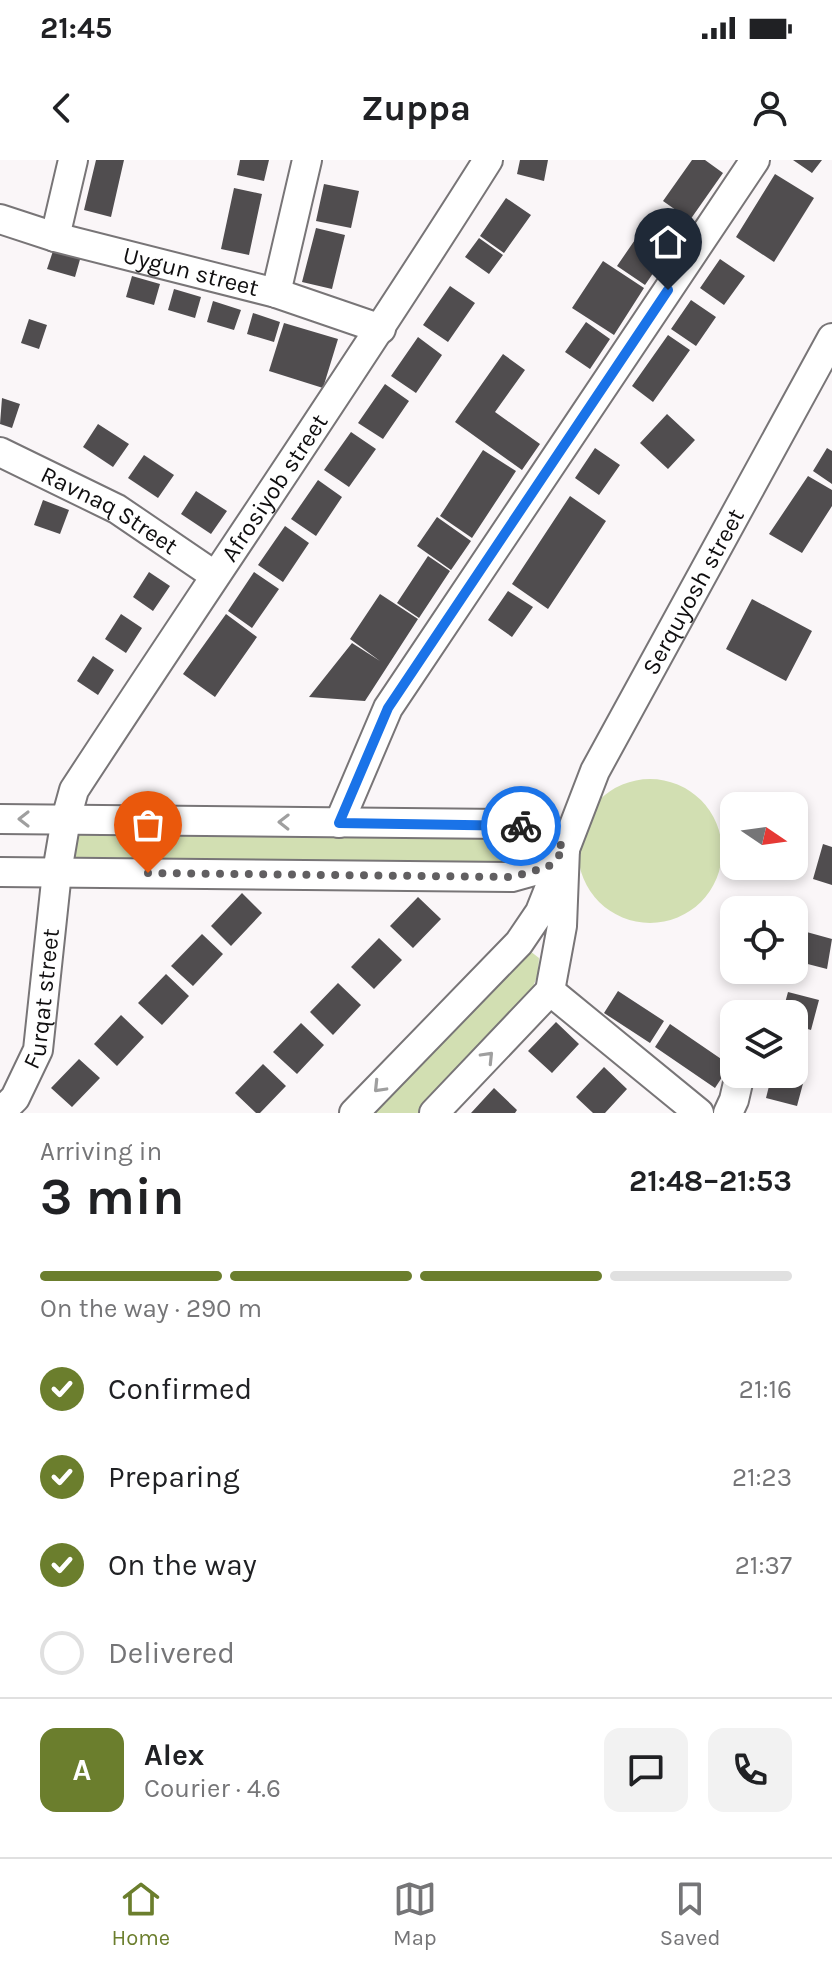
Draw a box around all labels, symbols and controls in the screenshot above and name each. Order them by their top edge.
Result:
text: 21:45 [40,10,112,46]
icon: back [40,86,84,130]
icon: person [748,86,792,130]
text: Zuppa [361,87,471,129]
pin [634,208,702,290]
icon: home [646,220,690,264]
street label: Uygun street [120,241,262,302]
street label: Afrosiyob street [215,408,334,567]
street label: Ravnaq Street [36,460,183,560]
street label: Serquyosh street [636,504,750,680]
courier [481,786,561,866]
pin [114,791,182,873]
north arrow [720,792,808,880]
map controls [720,792,808,1088]
icon: bag [126,803,170,847]
icon: bike [499,804,543,848]
one-way arrow [17,810,30,828]
one-way arrow [277,814,290,831]
button: locate [720,896,808,984]
street label: Furqat street [17,927,65,1073]
button: layers [720,1000,808,1088]
one-way arrow [478,1051,492,1066]
one-way arrow [374,1078,389,1092]
text: Arriving in [40,1136,162,1167]
text: 21:48–21:53 [629,1163,792,1199]
text: 3 min [40,1166,184,1227]
text: On the way · 290 m [40,1293,262,1324]
icon: check [40,1367,84,1411]
text: Confirmed [108,1371,252,1407]
text: 21:16 [739,1374,792,1405]
icon: check [40,1455,84,1499]
text: Preparing [108,1459,240,1495]
text: 21:23 [732,1462,792,1493]
icon: check [40,1543,84,1587]
text: On the way [108,1547,257,1583]
text: 21:37 [735,1550,792,1581]
text: Delivered [108,1635,235,1671]
button: chat [604,1728,688,1812]
button: phone [708,1728,792,1812]
text: Alex [144,1737,204,1773]
text: A [73,1752,91,1788]
text: Courier · 4.6 [144,1773,281,1804]
tab: Home [111,1877,170,1951]
tab: Map [393,1877,437,1951]
tab: Saved [660,1877,721,1951]

